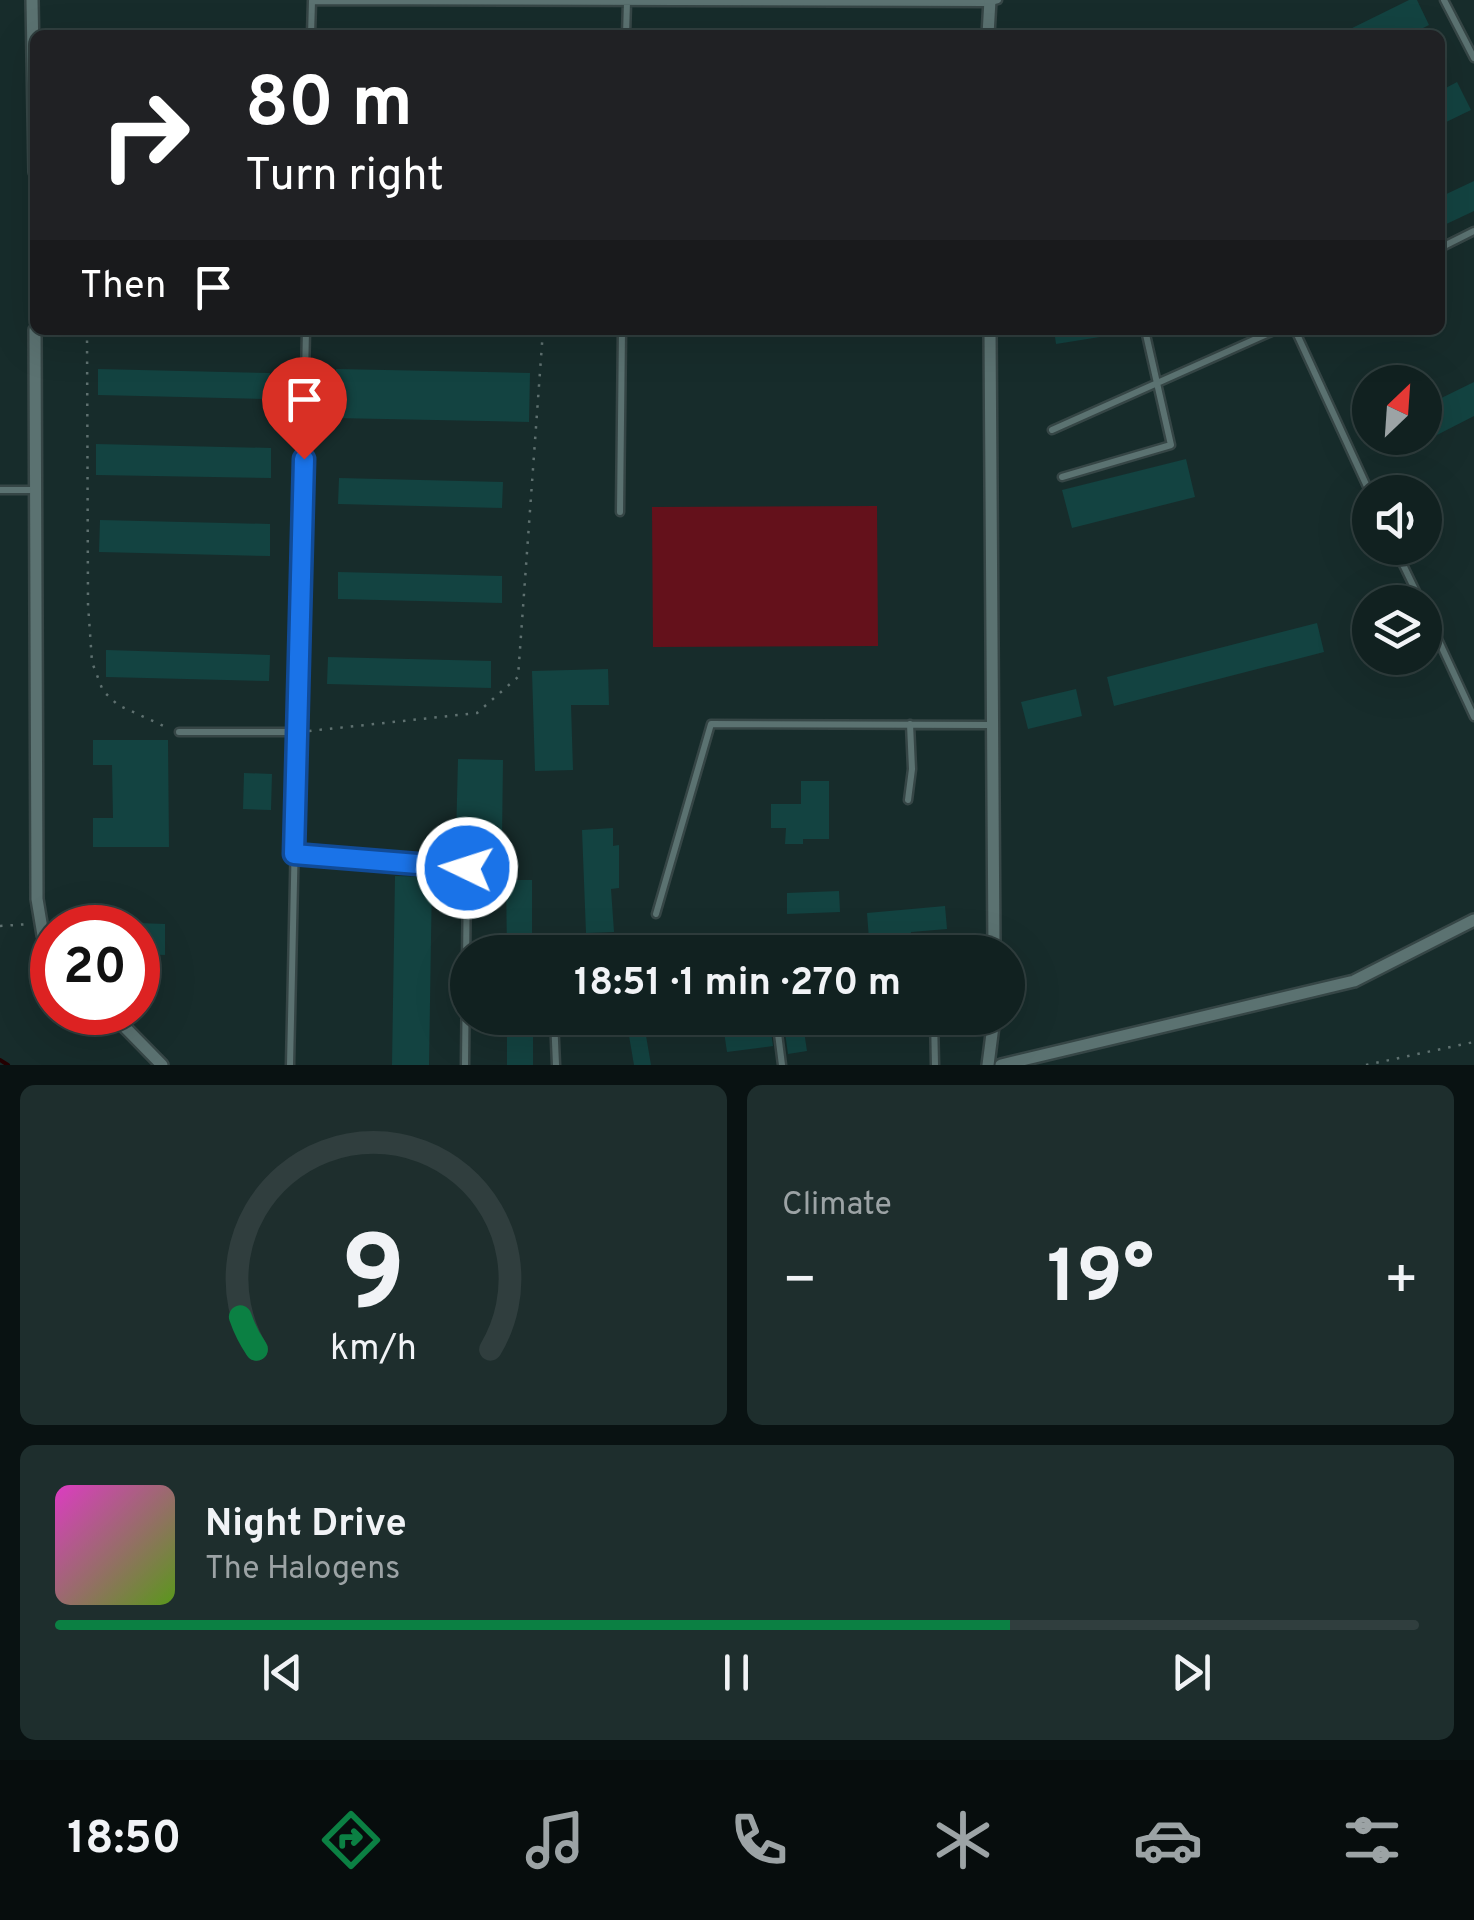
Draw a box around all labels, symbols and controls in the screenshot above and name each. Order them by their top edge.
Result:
text: 80 m [245,62,413,151]
icon: right [80,70,210,200]
text: Turn right [245,149,444,206]
icon: arrive [186,260,241,315]
text: Then [80,263,166,312]
pin [262,357,347,460]
north arrow [1352,365,1442,455]
map controls [1352,365,1442,675]
icon: arrive [277,372,332,427]
button: sound [1352,475,1442,565]
button: layers [1352,585,1442,675]
position arrow [415,816,519,920]
speed limit sign: 20 [30,905,160,1035]
text: 18:51 · 1 min · 270 m [574,960,901,1009]
text: Climate [782,1186,892,1226]
text: 9 [342,1215,405,1347]
text: 19° [1047,1234,1154,1329]
text: − [782,1248,817,1318]
text: + [1384,1248,1419,1318]
text: km/h [330,1327,417,1373]
text: Night Drive [205,1501,407,1550]
text: The Halogens [205,1550,400,1590]
icon: previous [255,1645,310,1700]
icon: pause [709,1645,764,1700]
icon: next [1164,1645,1219,1700]
icon: directions [316,1805,386,1875]
icon: music [520,1805,590,1875]
icon: phone [724,1805,794,1875]
icon: climate [928,1805,998,1875]
icon: car [1133,1805,1203,1875]
icon: filters [1337,1805,1407,1875]
text: 18:50 [67,1812,181,1869]

